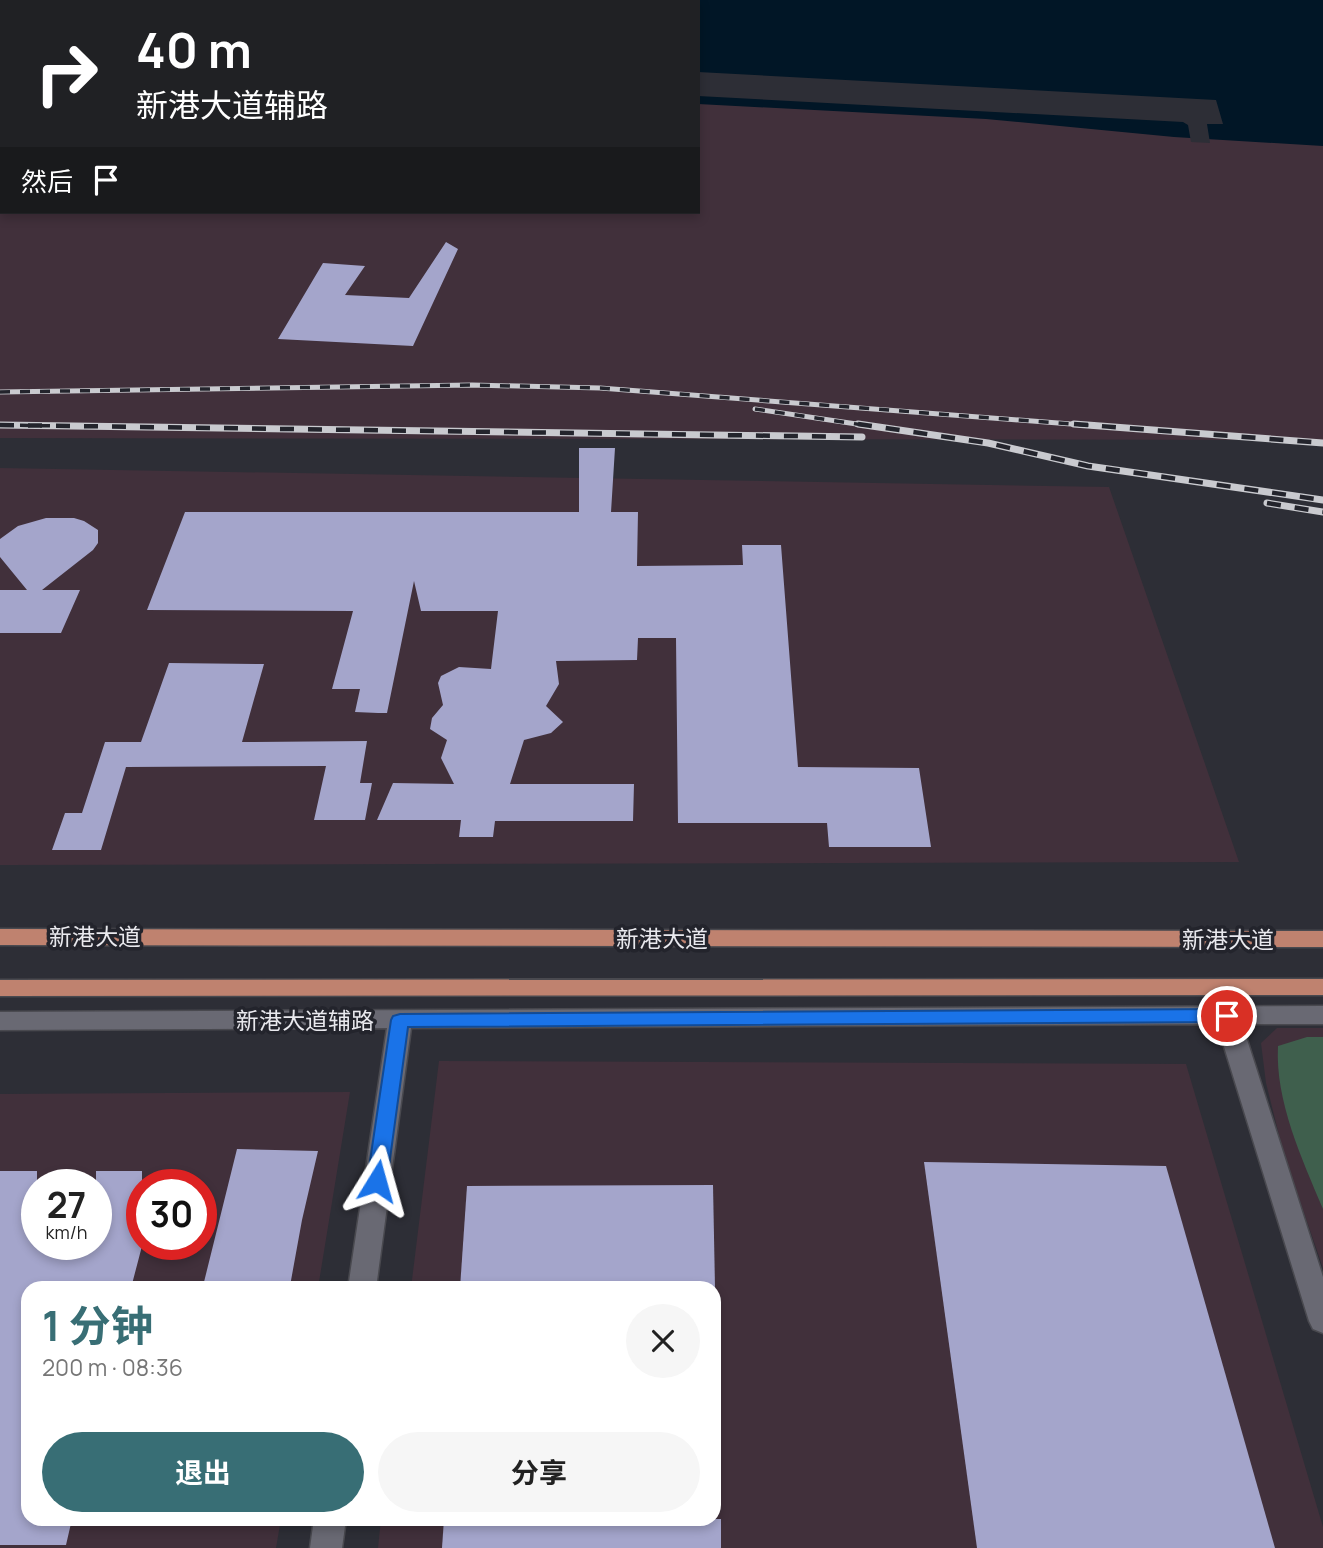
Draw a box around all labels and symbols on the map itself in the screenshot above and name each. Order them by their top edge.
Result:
street label: 新港大道 [49,920,141,952]
street label: 新港大道 [616,922,708,954]
street label: 新港大道 [1182,923,1274,955]
pin [1197,986,1257,1046]
street label: 新港大道辅路 [236,1004,374,1036]
position arrow [340,1144,414,1218]
speed limit sign: 30 [126,1169,217,1260]

